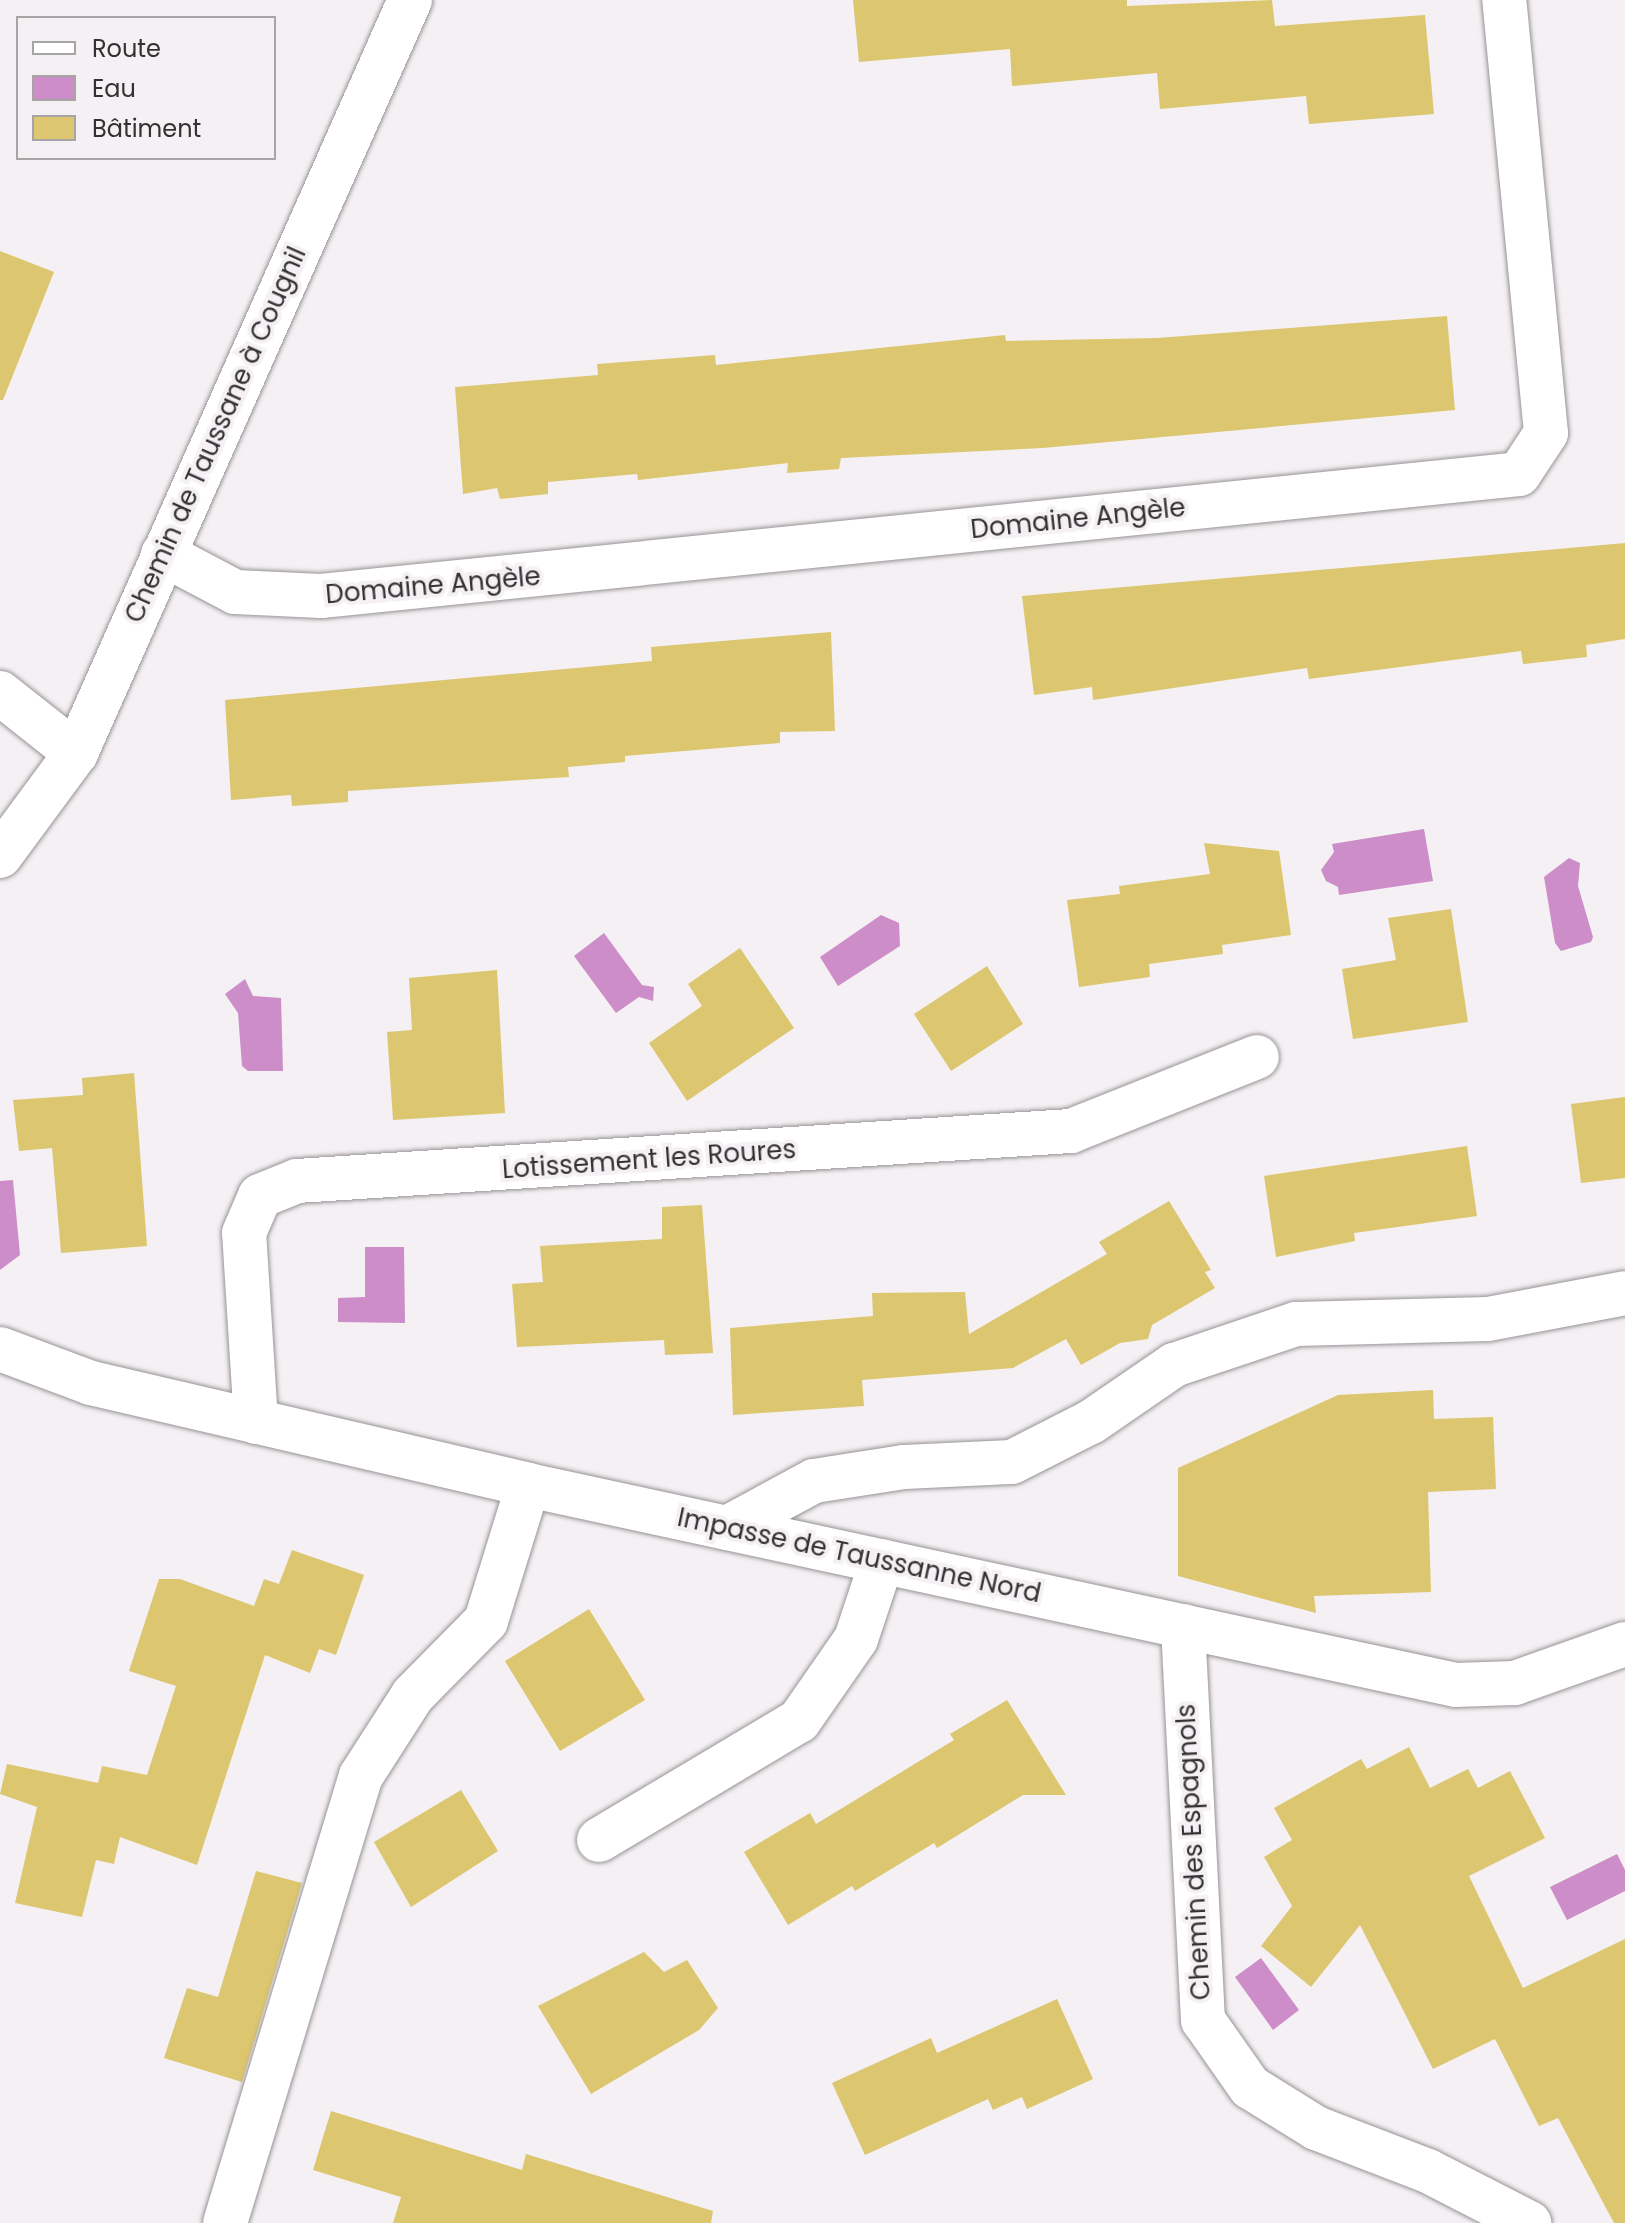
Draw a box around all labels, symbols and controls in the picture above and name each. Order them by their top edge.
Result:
legend [16,16,276,160]
text: Route [92,32,161,65]
text: Eau [92,72,136,105]
text: Bâtiment [92,112,201,145]
street label: Chemin de Taussane à Cougnil [119,242,313,628]
street label: Domaine Angèle [969,492,1187,546]
street label: Domaine Angèle [324,561,542,611]
street label: Lotissement les Roures [501,1134,797,1186]
street label: Impasse de Taussanne Nord [674,1502,1044,1610]
street label: Chemin des Espagnols [1171,1703,1217,2001]

